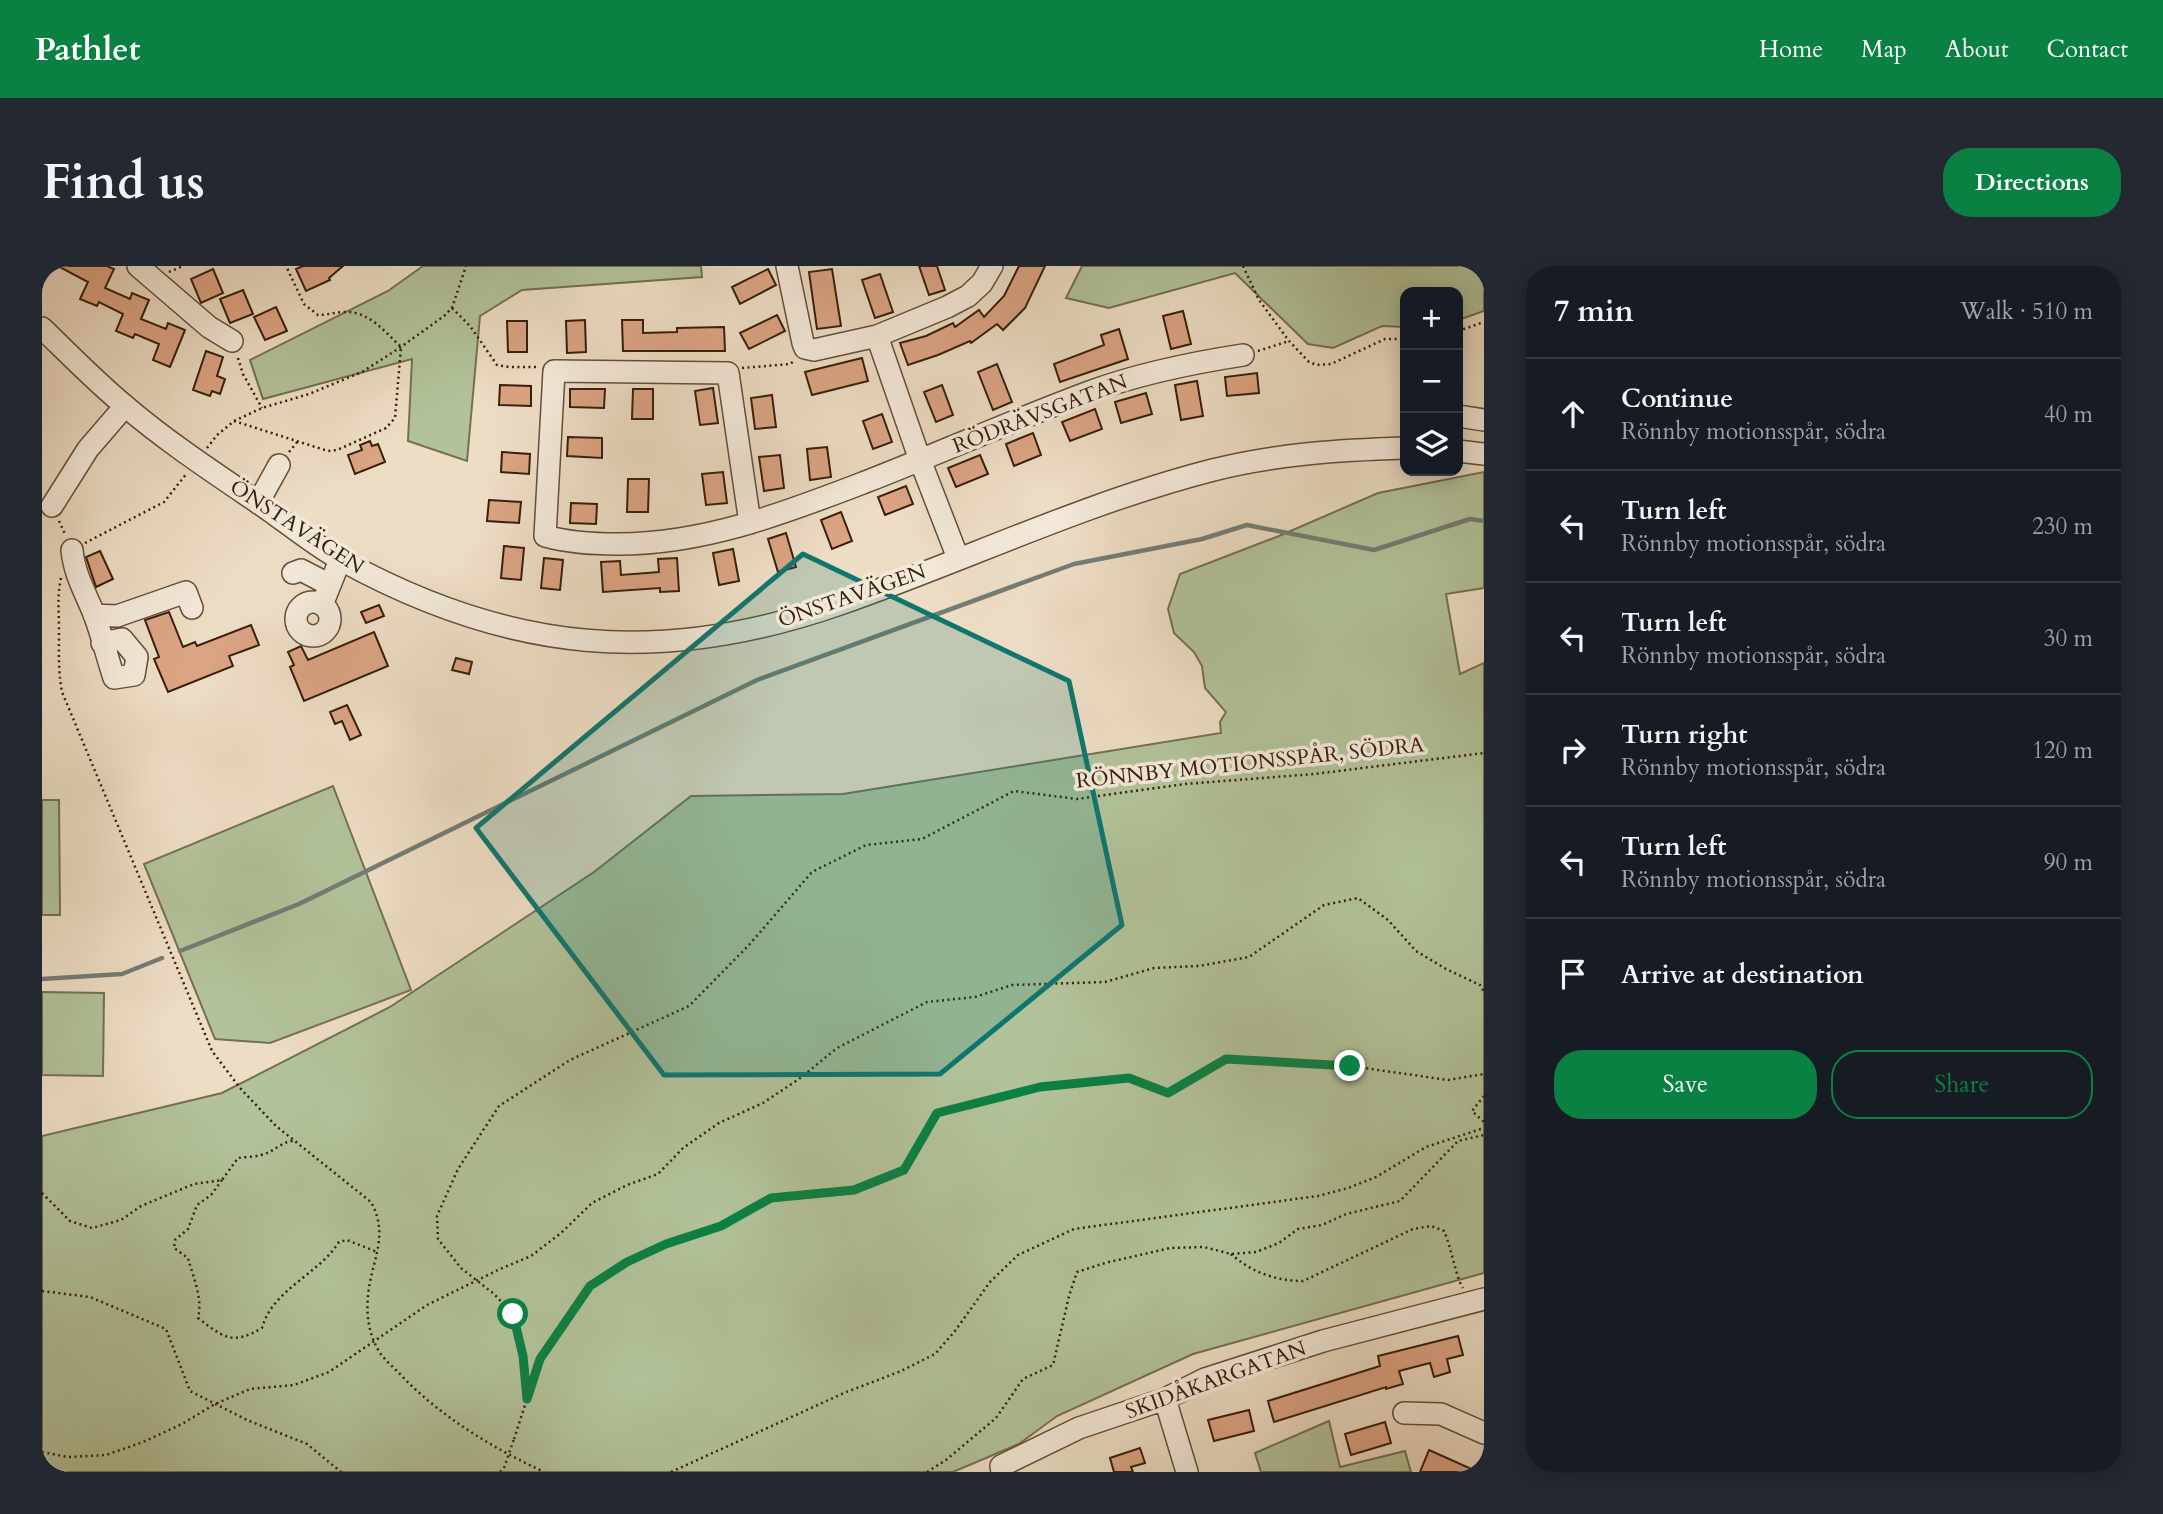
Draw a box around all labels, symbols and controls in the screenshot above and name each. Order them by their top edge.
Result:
text: Pathlet [35,27,140,72]
text: Home [1759,33,1823,66]
text: Map [1861,33,1907,66]
text: About [1945,33,2009,66]
text: Contact [2047,33,2128,66]
button: Directions [1943,148,2121,217]
text: Find us [42,149,205,216]
map controls [1400,287,1463,476]
button: + [1400,287,1463,350]
text: 7 min [1554,291,1634,332]
text: Walk · 510 m [1960,296,2093,327]
button: − [1400,350,1463,413]
street label: RÖDRÄVSGATAN [948,367,1132,461]
text: Continue [1621,381,1733,416]
icon: ahead [1554,395,1592,433]
text: 40 m [2044,399,2093,430]
button: layers [1400,413,1463,476]
text: Rönnby motionsspår, södra [1621,416,1886,447]
street label: ÖNSTAVÄGEN [224,473,370,581]
text: Turn left [1621,493,1726,528]
icon: left [1554,507,1592,545]
text: 230 m [2032,511,2093,542]
text: Rönnby motionsspår, södra [1621,528,1886,559]
street label: ÖNSTAVÄGEN [774,557,930,635]
text: Turn left [1621,605,1726,640]
icon: left [1554,619,1592,657]
text: 30 m [2044,623,2093,654]
text: Rönnby motionsspår, södra [1621,640,1886,671]
text: Turn right [1621,717,1748,752]
street label: RÖNNBY MOTIONSSPÅR, SÖDRA [1075,730,1426,796]
icon: right [1554,731,1592,769]
text: 120 m [2032,735,2093,766]
text: Rönnby motionsspår, södra [1621,752,1886,783]
text: Turn left [1621,829,1726,864]
icon: left [1554,843,1592,881]
text: 90 m [2044,847,2093,878]
text: Rönnby motionsspår, södra [1621,864,1886,895]
icon: arrive [1554,955,1592,993]
text: Arrive at destination [1621,957,1864,992]
route end [1334,1050,1365,1081]
button: Save [1554,1050,1817,1119]
button: Share [1831,1050,2093,1119]
route start [497,1298,528,1329]
street label: SKIDÅKARGATAN [1122,1334,1310,1426]

